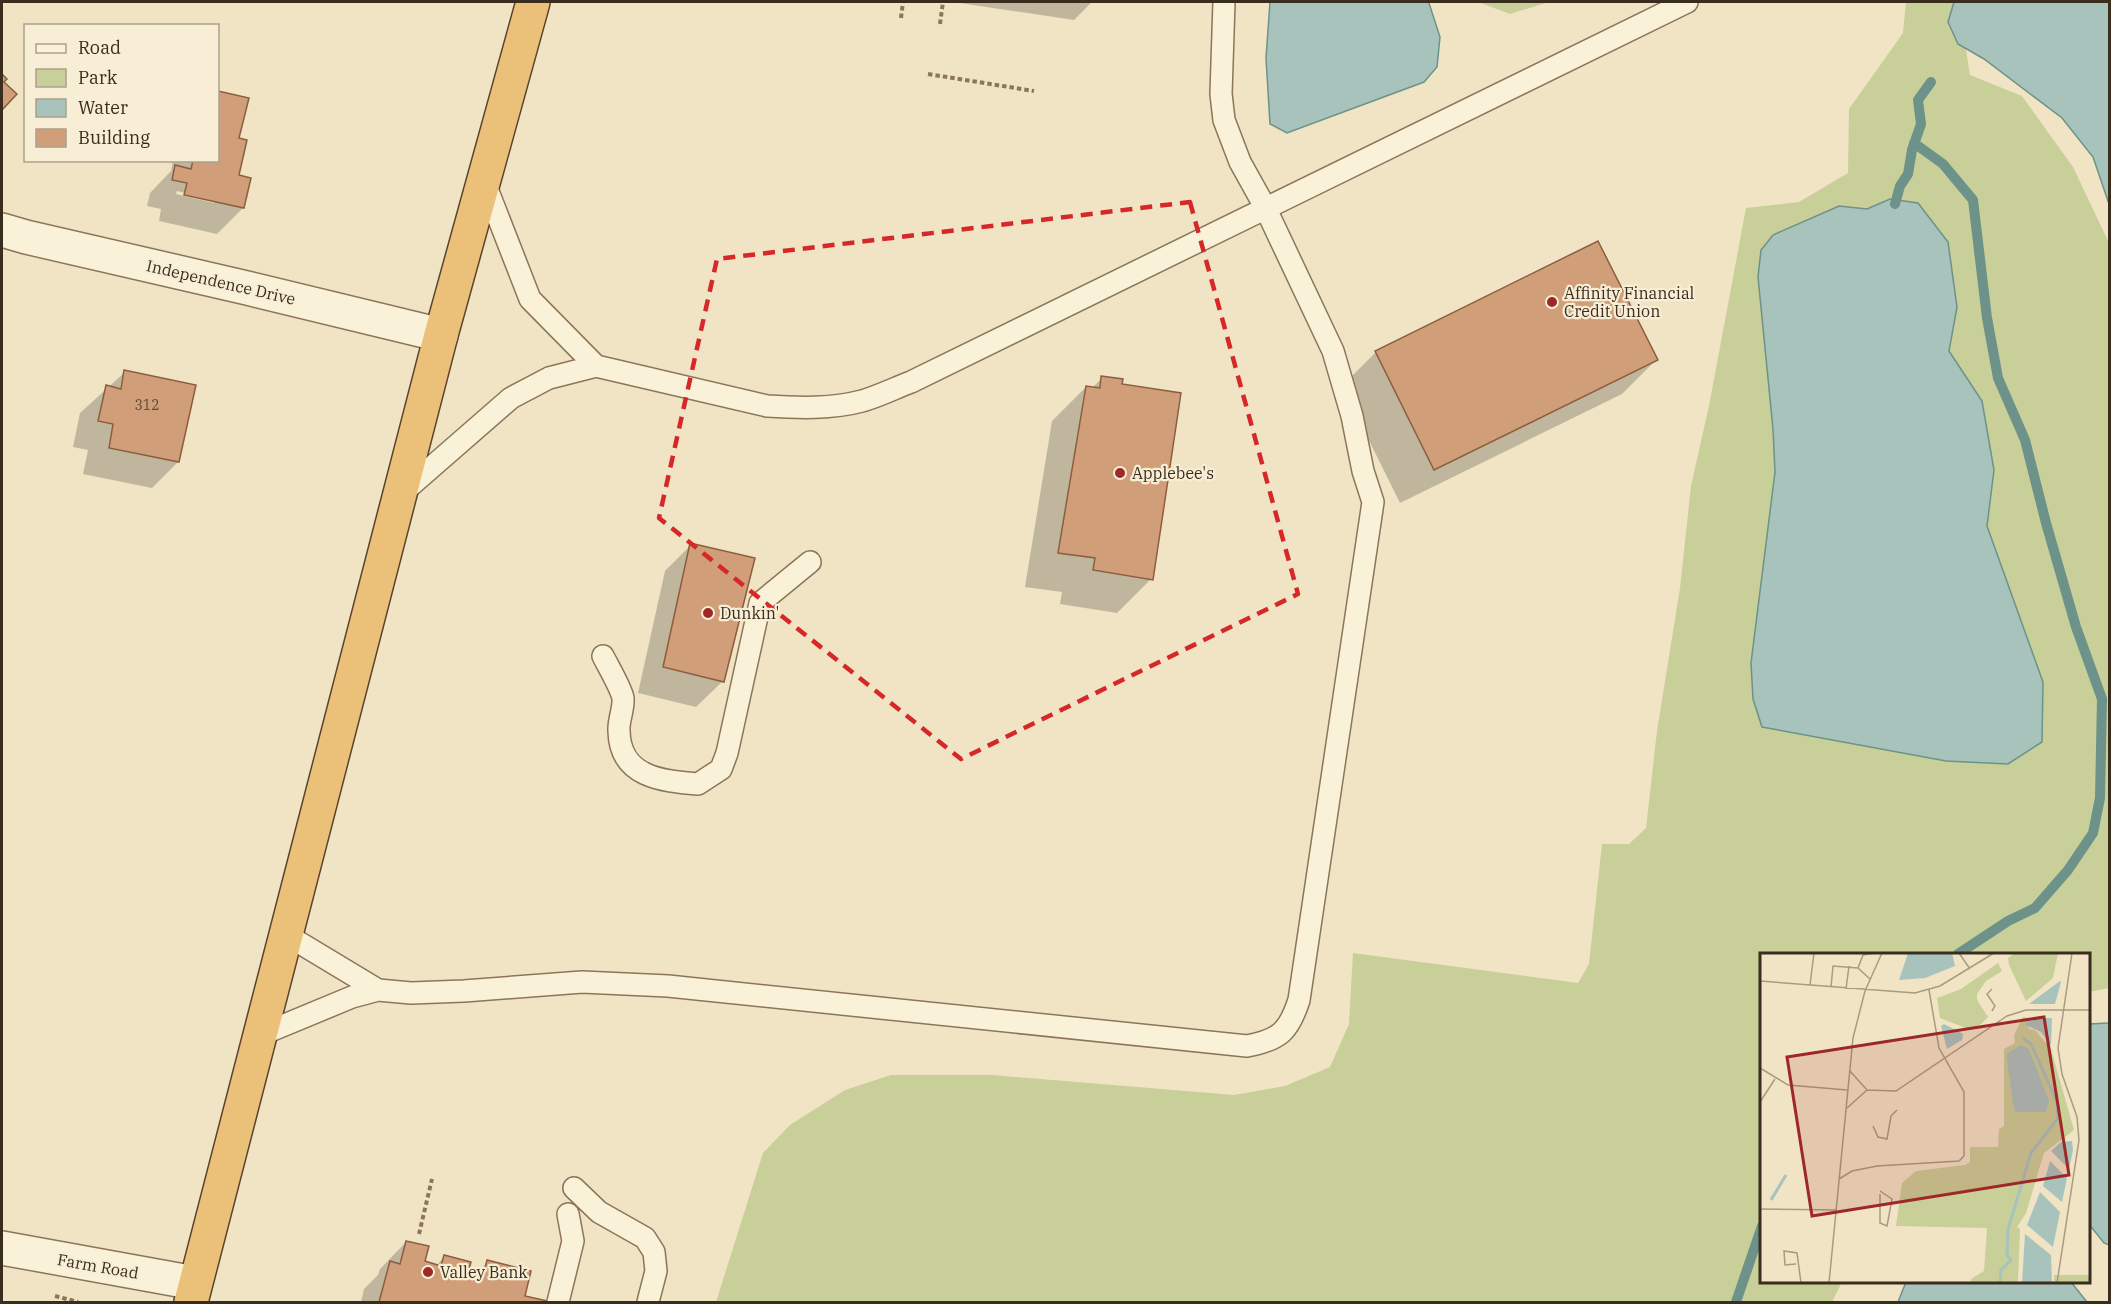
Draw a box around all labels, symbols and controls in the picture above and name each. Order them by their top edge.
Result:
legend [24,24,219,162]
text: Road [78,36,121,59]
text: Park [78,66,118,89]
text: Water [78,96,128,119]
text: Building [78,126,150,149]
street label: Independence Drive [145,255,297,309]
place label: Affinity Financial Credit Union [1564,283,1695,321]
marker: Affinity Financial Credit Union [1545,295,1559,309]
house number: 312 [134,396,160,414]
place label: Applebee's [1132,463,1214,483]
marker: Applebee's [1113,466,1127,480]
place label: Dunkin' [720,603,779,623]
marker: Dunkin' [701,606,715,620]
inset map [1760,953,2090,1283]
street label: Farm Road [56,1249,141,1283]
place label: Valley Bank [440,1262,528,1282]
marker: Valley Bank [421,1265,435,1279]

